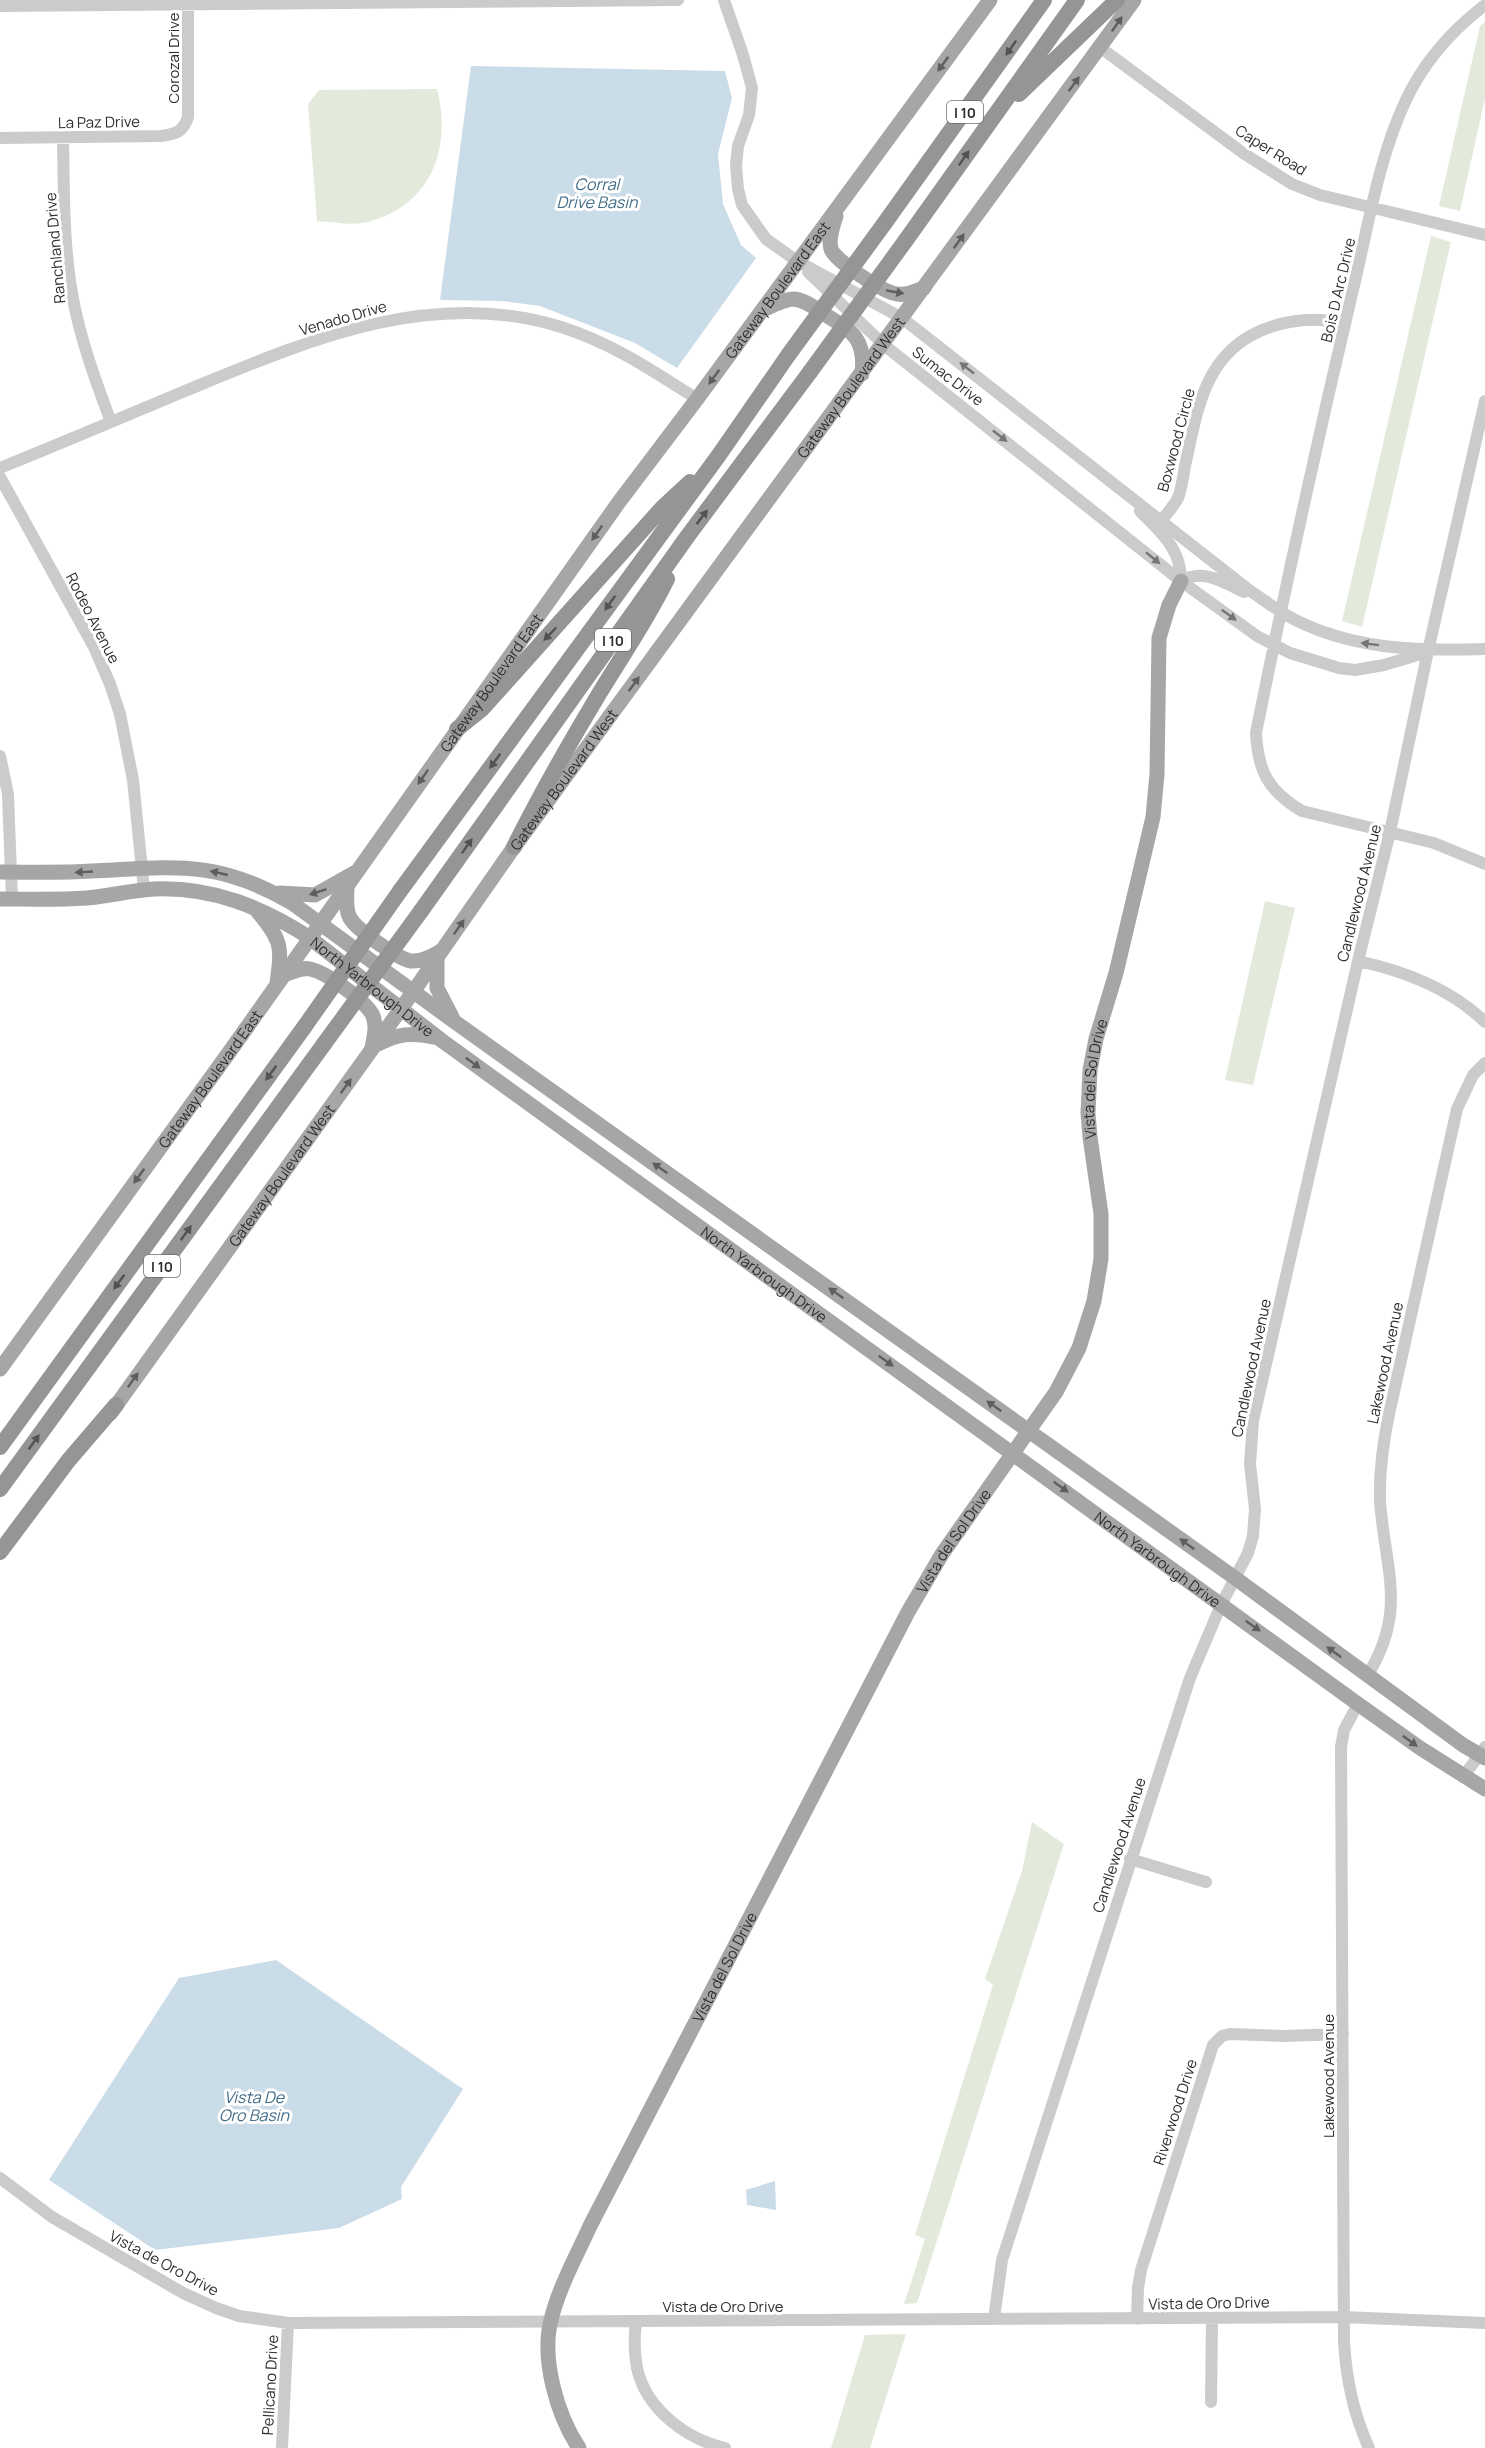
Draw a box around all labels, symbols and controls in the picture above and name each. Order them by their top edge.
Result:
street label: Corozal Drive [163,12,184,103]
one-way arrow [1111,16,1123,32]
one-way arrow [1005,40,1017,56]
one-way arrow [937,56,949,72]
one-way arrow [1068,76,1080,92]
road number: I 10 [947,101,983,123]
street label: La Paz Drive [58,111,140,133]
street label: Caper Road [1231,120,1311,180]
one-way arrow [958,150,970,166]
water label: Corral Drive Basin [557,173,638,213]
street label: Ranchland Drive [40,191,70,304]
street label: Gateway Boulevard East [720,217,835,363]
one-way arrow [953,233,965,249]
street label: Bois D Arc Drive [1316,235,1360,344]
one-way arrow [886,288,905,297]
street label: Venado Drive [297,295,389,340]
street label: Gateway Boulevard West [792,312,909,462]
street label: Sumac Drive [908,341,988,411]
one-way arrow [959,363,974,375]
one-way arrow [708,368,720,384]
street label: Boxwood Circle [1152,386,1200,494]
one-way arrow [992,430,1008,443]
one-way arrow [696,509,708,525]
one-way arrow [591,524,603,540]
one-way arrow [1145,551,1160,563]
street label: Rodeo Avenue [61,569,125,667]
one-way arrow [605,596,617,611]
street label: Gateway Boulevard East [435,609,547,756]
one-way arrow [1220,609,1236,621]
one-way arrow [543,627,557,641]
road number: I 10 [595,629,631,651]
one-way arrow [1360,639,1379,649]
one-way arrow [628,676,640,691]
street label: Gateway Boulevard West [505,704,622,854]
one-way arrow [490,753,502,768]
one-way arrow [418,769,429,785]
street label: Candlewood Avenue [1332,822,1386,964]
one-way arrow [461,839,473,855]
one-way arrow [74,867,93,876]
one-way arrow [210,867,228,877]
one-way arrow [309,888,327,898]
one-way arrow [453,919,464,935]
street label: North Yarbrough Drive [306,932,439,1042]
street label: Gateway Boulevard East [153,1006,267,1152]
street label: Vista del Sol Drive [1078,1016,1112,1140]
one-way arrow [464,1057,480,1069]
one-way arrow [265,1065,277,1081]
one-way arrow [340,1078,352,1094]
street label: Gateway Boulevard West [223,1100,340,1251]
one-way arrow [652,1162,668,1174]
one-way arrow [134,1168,146,1183]
street label: North Yarbrough Drive [697,1221,832,1327]
one-way arrow [180,1226,192,1242]
road number: I 10 [144,1255,180,1277]
one-way arrow [113,1274,125,1290]
one-way arrow [828,1287,844,1299]
street label: Candlewood Avenue [1226,1297,1276,1439]
street label: Lakewood Avenue [1362,1300,1408,1426]
one-way arrow [878,1355,894,1367]
one-way arrow [127,1373,139,1389]
one-way arrow [987,1400,1003,1412]
one-way arrow [28,1434,40,1449]
one-way arrow [1052,1481,1068,1493]
street label: Vista del Sol Drive [911,1484,996,1597]
street label: North Yarbrough Drive [1090,1506,1226,1612]
one-way arrow [1180,1538,1196,1550]
one-way arrow [1244,1620,1260,1632]
one-way arrow [1327,1646,1342,1658]
one-way arrow [1402,1735,1418,1747]
street label: Candlewood Avenue [1087,1774,1151,1915]
street label: Vista del Sol Drive [687,1908,762,2026]
street label: Lakewood Avenue [1318,2014,1339,2138]
street label: Riverwood Drive [1148,2056,1202,2168]
water label: Vista De Oro Basin [219,2086,290,2126]
street label: Vista de Oro Drive [106,2225,223,2301]
street label: Vista de Oro Drive [1148,2291,1270,2315]
street label: Vista de Oro Drive [662,2296,784,2317]
street label: Pellicano Drive [257,2334,283,2436]

